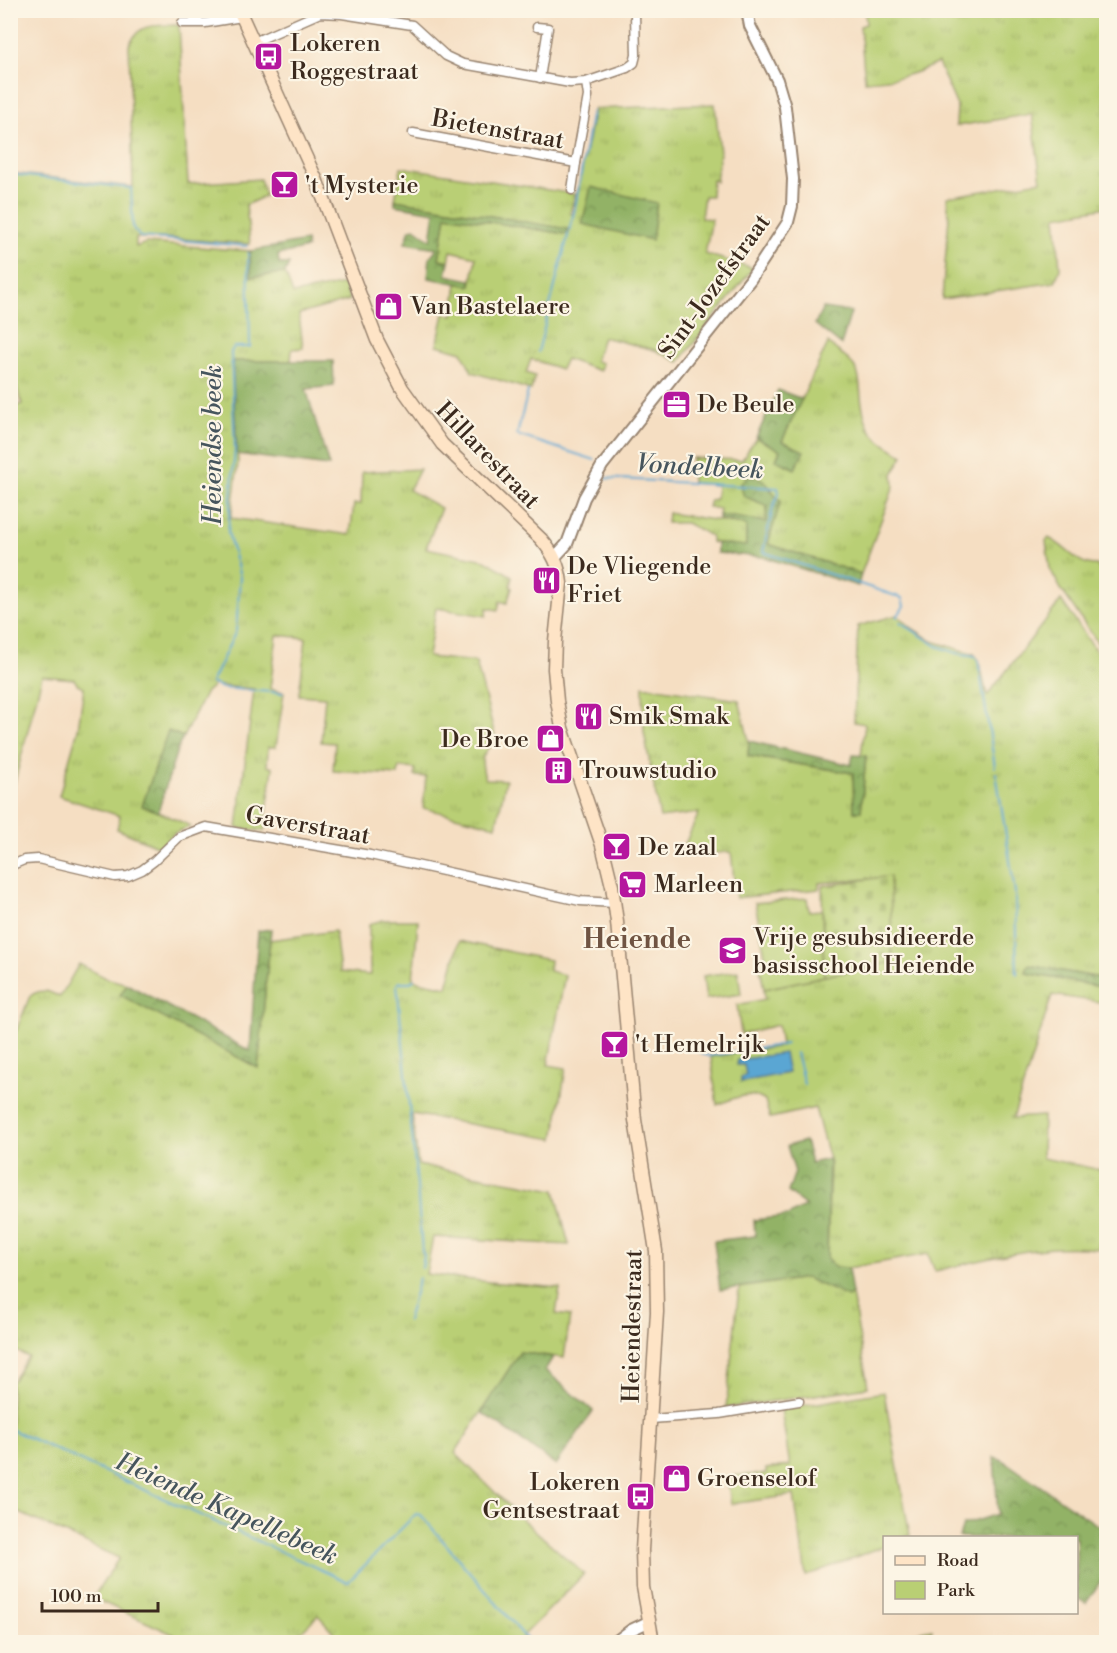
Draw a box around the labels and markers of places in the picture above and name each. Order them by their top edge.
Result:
place label: Lokeren Roggestraat [290,29,419,87]
bus stop icon: Lokeren Roggestraat [253,41,285,73]
bar icon: 't Mysterie [268,169,300,201]
place label: 't Mysterie [305,171,419,201]
shop icon: Van Bastelaere [373,290,405,322]
place label: Van Bastelaere [409,292,570,322]
office icon: De Beule [660,388,692,420]
place label: De Beule [697,390,795,420]
place label: De Vliegende Friet [567,552,711,610]
restaurant icon: De Vliegende Friet [530,564,562,596]
restaurant icon: Smik Smak [572,700,604,732]
place label: Smik Smak [609,702,730,732]
shop icon: De Broe [534,723,566,755]
place label: De Broe [441,725,529,755]
building icon: Trouwstudio [542,754,574,786]
place label: Trouwstudio [579,756,717,786]
bar icon: De zaal [601,831,633,863]
place label: De zaal [638,833,717,863]
supermarket icon: Marleen [617,868,649,900]
place label: Marleen [654,870,743,900]
place label: Vrije gesubsidieerde basisschool Heiende [752,923,975,981]
school or university icon: Vrije gesubsidieerde basisschool Heiende [716,935,748,967]
bar icon: 't Hemelrijk [598,1028,630,1060]
place label: 't Hemelrijk [635,1030,766,1060]
shop icon: Groenselof [660,1462,692,1494]
place label: Groenselof [697,1464,818,1494]
place label: Lokeren Gentsestraat [483,1468,620,1526]
bus stop icon: Lokeren Gentsestraat [625,1480,657,1512]

